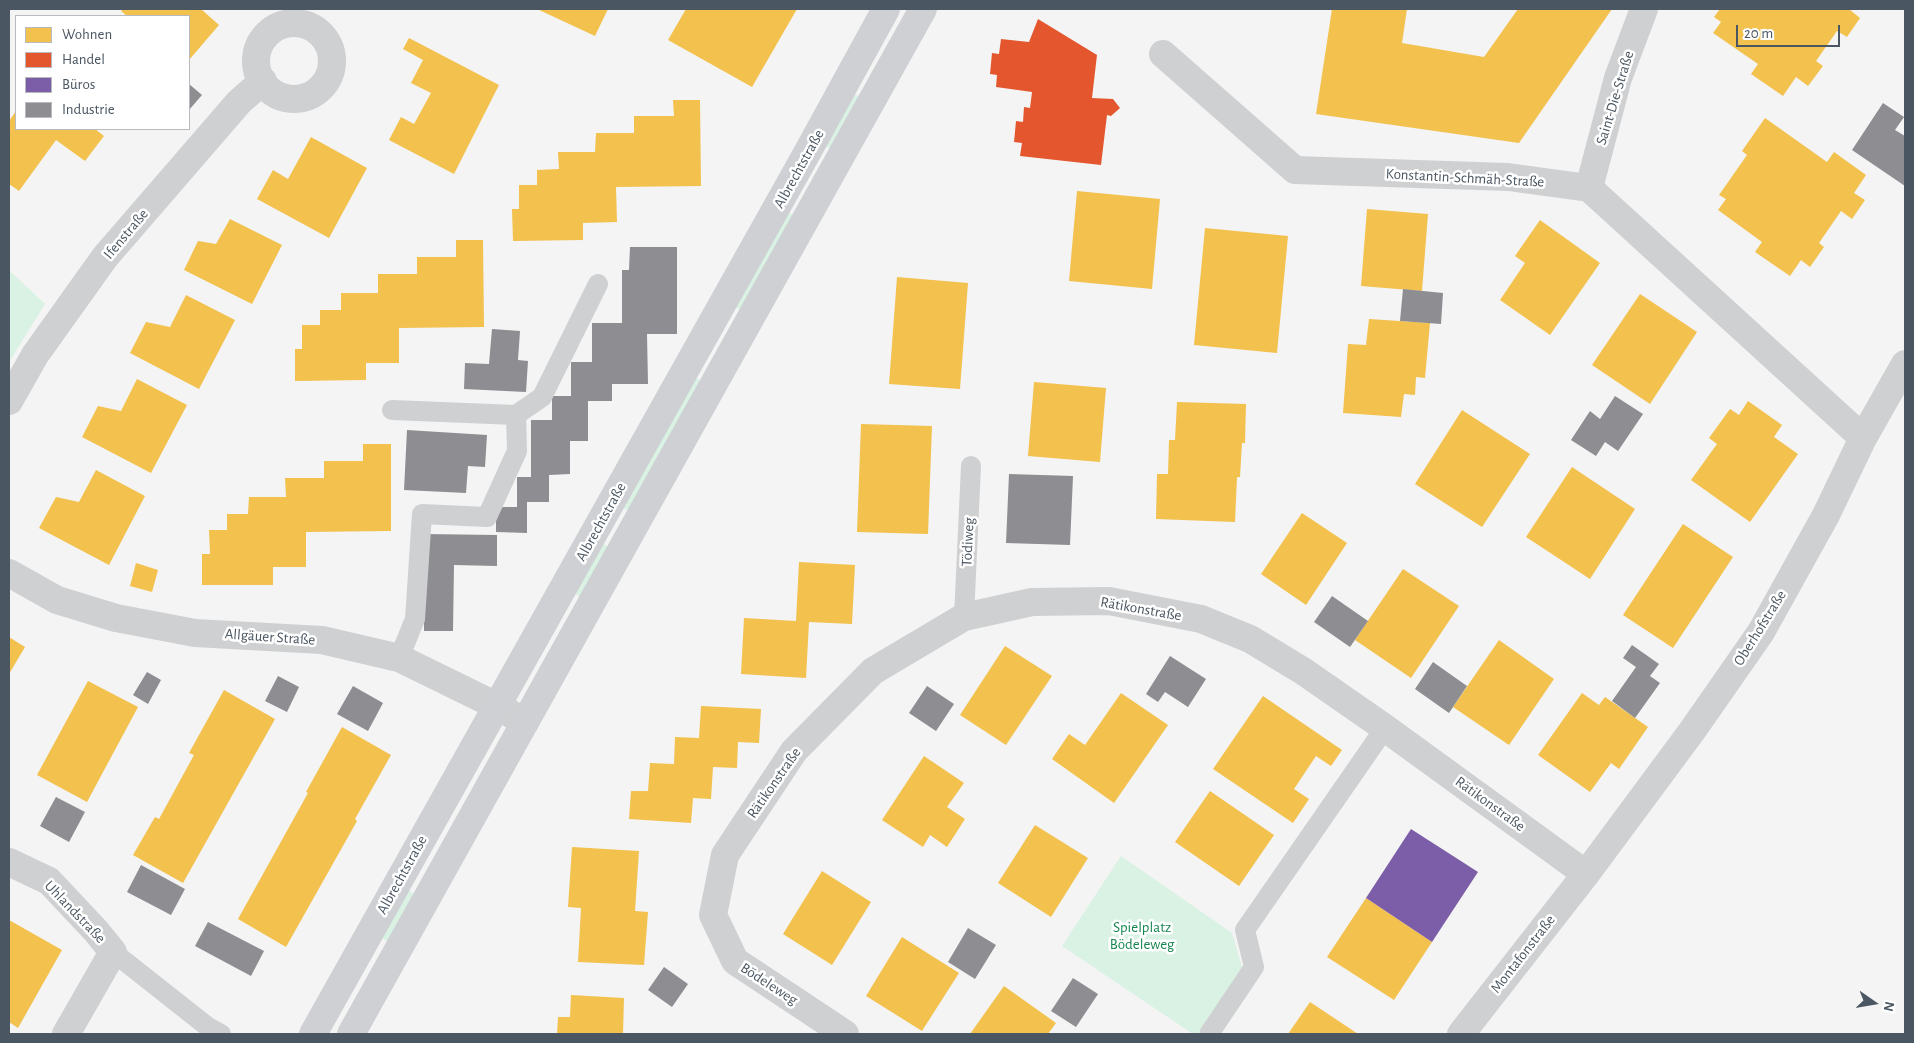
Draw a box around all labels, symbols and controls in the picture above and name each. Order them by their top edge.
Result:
legend [15,15,190,130]
scale bar [1739,15,1843,47]
text: 20 m [1744,26,1773,41]
text: Wohnen [62,27,112,42]
street label: Saint-Die-Straße [1592,49,1638,147]
text: Handel [62,52,105,67]
text: Büros [62,77,95,92]
text: Industrie [62,102,115,117]
street label: Albrechtstraße [770,126,828,212]
street label: Konstantin-Schmäh-Straße [1385,165,1545,191]
street label: Ifenstraße [100,205,152,263]
street label: Albrechtstraße [572,479,630,565]
street label: Tödiweg [958,517,978,567]
street label: Oberhofstraße [1730,587,1790,669]
street label: Rätikonstraße [1099,593,1183,625]
street label: Allgäuer Straße [224,625,316,649]
street label: Rätikonstraße [743,744,805,822]
street label: Rätikonstraße [1451,773,1529,835]
street label: Albrechtstraße [373,832,431,918]
street label: Uhlandstraße [41,877,109,947]
street label: Montafonstraße [1487,911,1559,997]
park label: Spielplatz Bödeleweg [1110,918,1174,953]
street label: Bödeleweg [737,959,801,1009]
north arrow [1849,978,1899,1028]
text: N [1881,1000,1897,1013]

